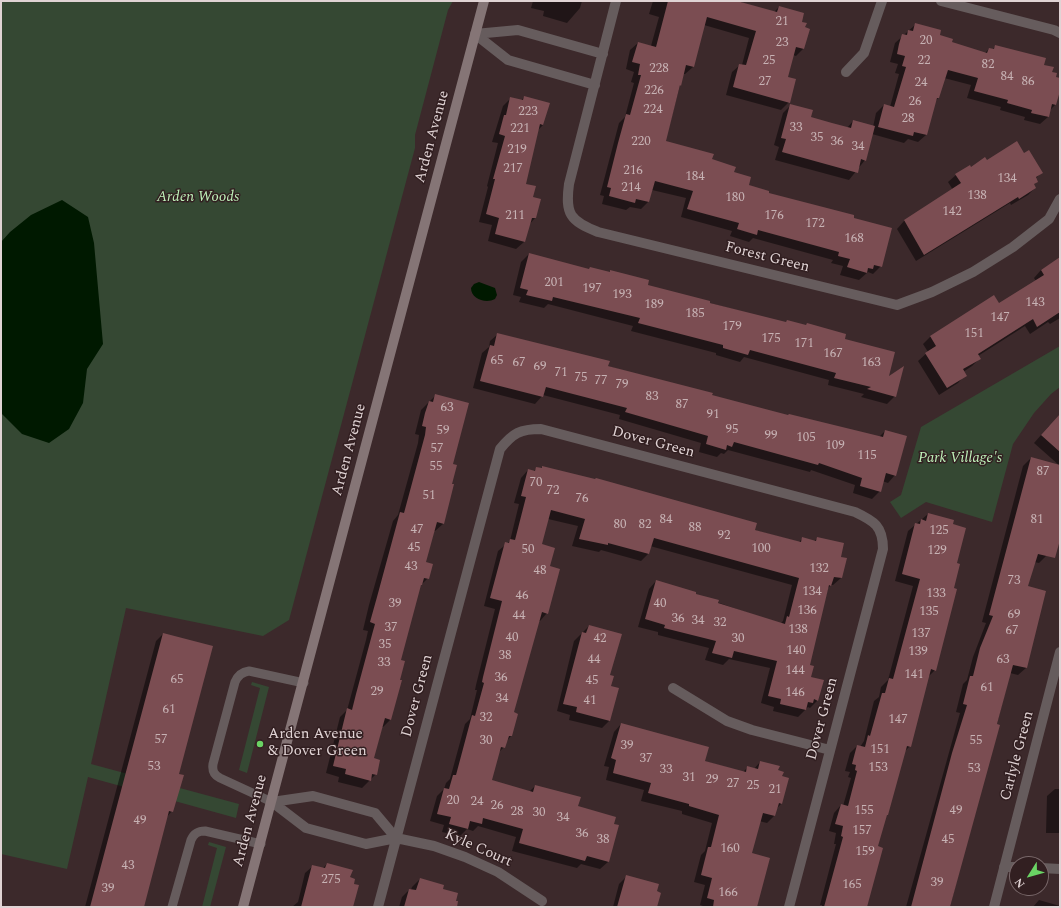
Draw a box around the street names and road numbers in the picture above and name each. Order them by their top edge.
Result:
street label: Arden Avenue [412,89,454,185]
street label: Forest Green [723,239,811,277]
street label: Arden Avenue [329,402,371,498]
street label: Dover Green [610,423,696,463]
street label: Dover Green [398,653,438,739]
street label: Dover Green [803,676,843,762]
street label: Carlyle Green [997,709,1039,803]
street label: Arden Avenue [230,773,272,869]
street label: Kyle Court [442,826,514,872]

